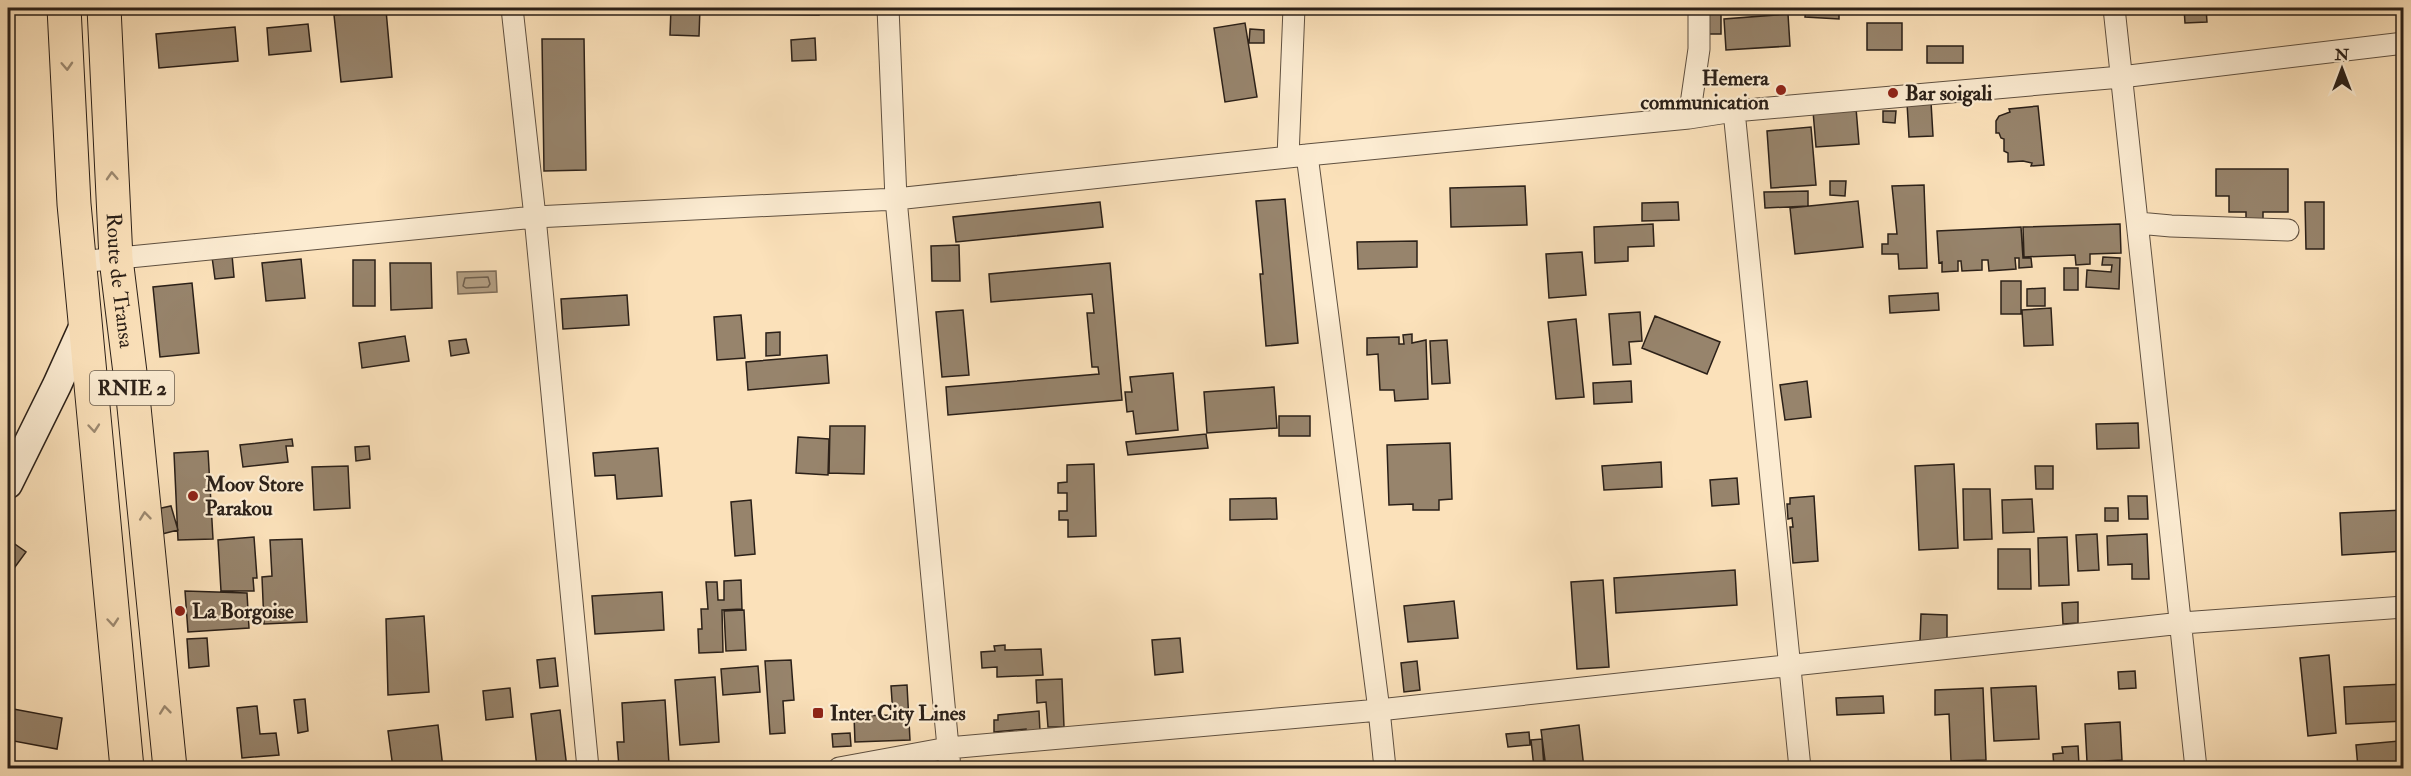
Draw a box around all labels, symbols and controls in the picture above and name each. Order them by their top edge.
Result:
north arrow [2312,39,2372,99]
text: N [2334,45,2350,65]
one-way arrow [61,61,74,70]
place label: Hemera communication [1641,65,1770,116]
place label: Bar soigali [1905,80,1993,107]
marker: Hemera communication [1774,83,1788,97]
marker: Bar soigali [1886,86,1900,100]
one-way arrow [106,172,119,181]
street label: Route de Transa [100,212,140,350]
road number: RNIE 2 [90,371,174,405]
one-way arrow [87,423,100,432]
place label: Moov Store Parakou [204,471,304,522]
marker: Moov Store Parakou [186,489,200,503]
one-way arrow [139,512,152,521]
place label: La Borgoise [192,598,294,625]
marker: La Borgoise [173,604,187,618]
one-way arrow [106,617,119,626]
place label: Inter City Lines [830,700,966,727]
one-way arrow [159,706,172,715]
marker: Inter City Lines [811,706,825,720]

